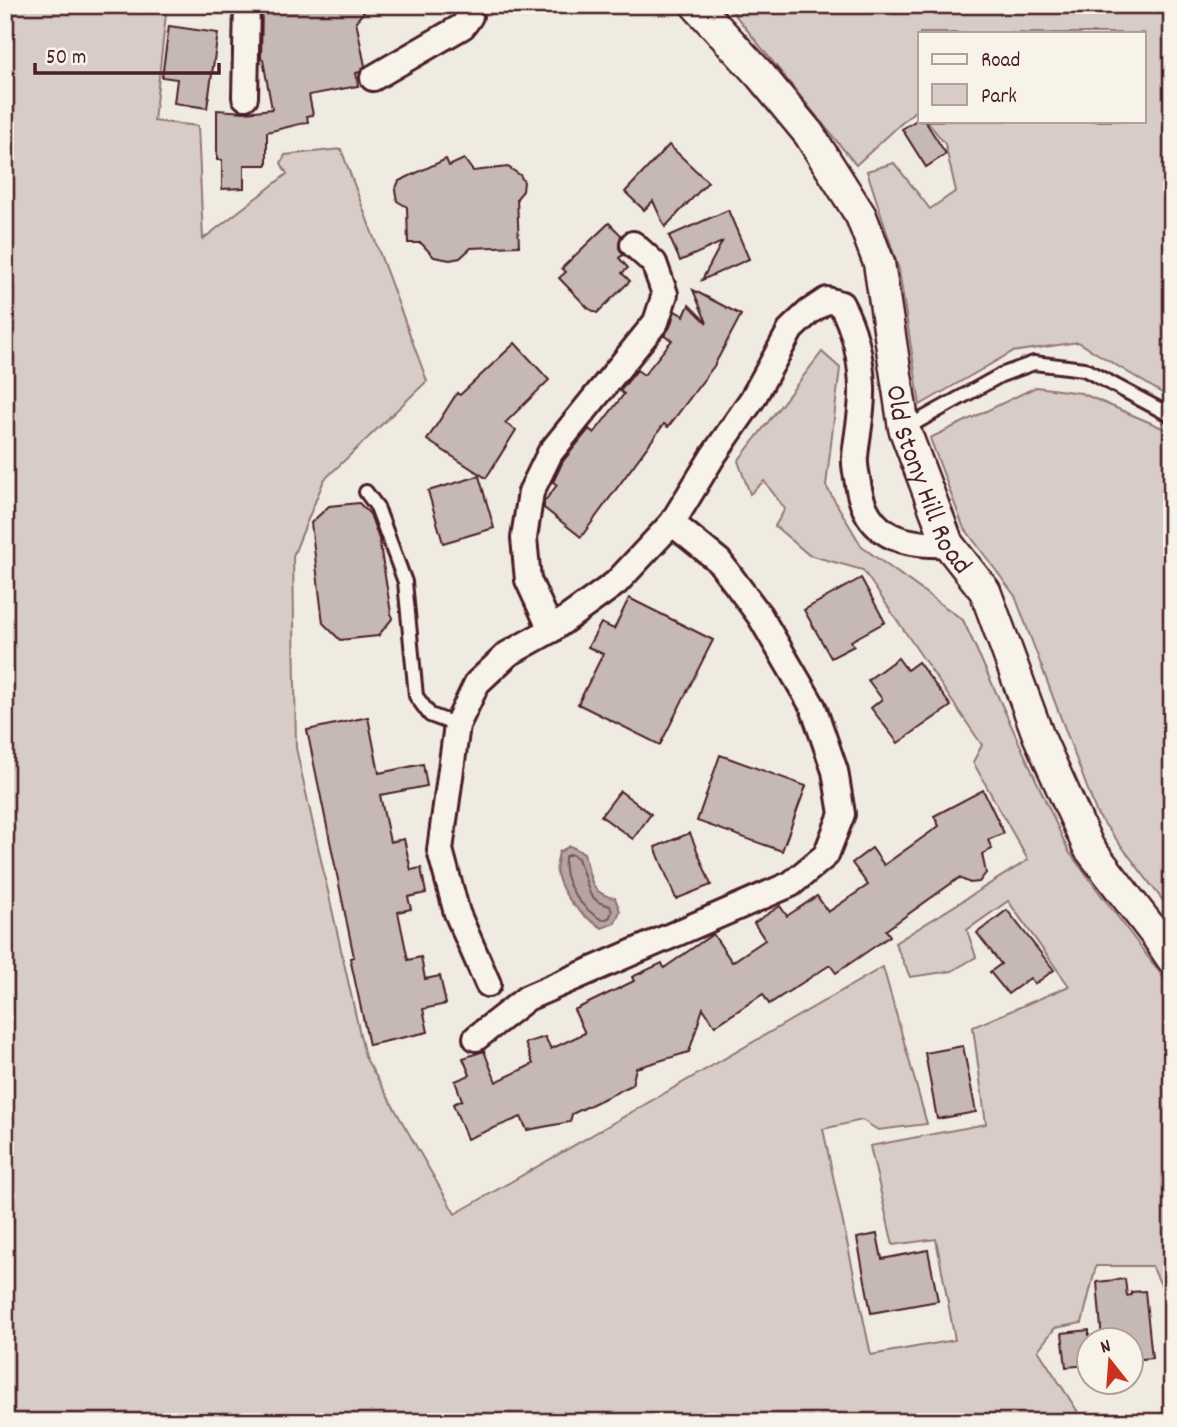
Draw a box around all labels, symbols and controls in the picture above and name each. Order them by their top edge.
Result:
scale bar [35,32,219,76]
legend [918,32,1146,122]
text: 50 m [46,44,86,74]
text: Road [981,47,1020,77]
text: Park [981,83,1017,113]
street label: Old Stony Hill Road [873,382,980,585]
north arrow [1076,1326,1146,1396]
text: N [1098,1334,1114,1362]

